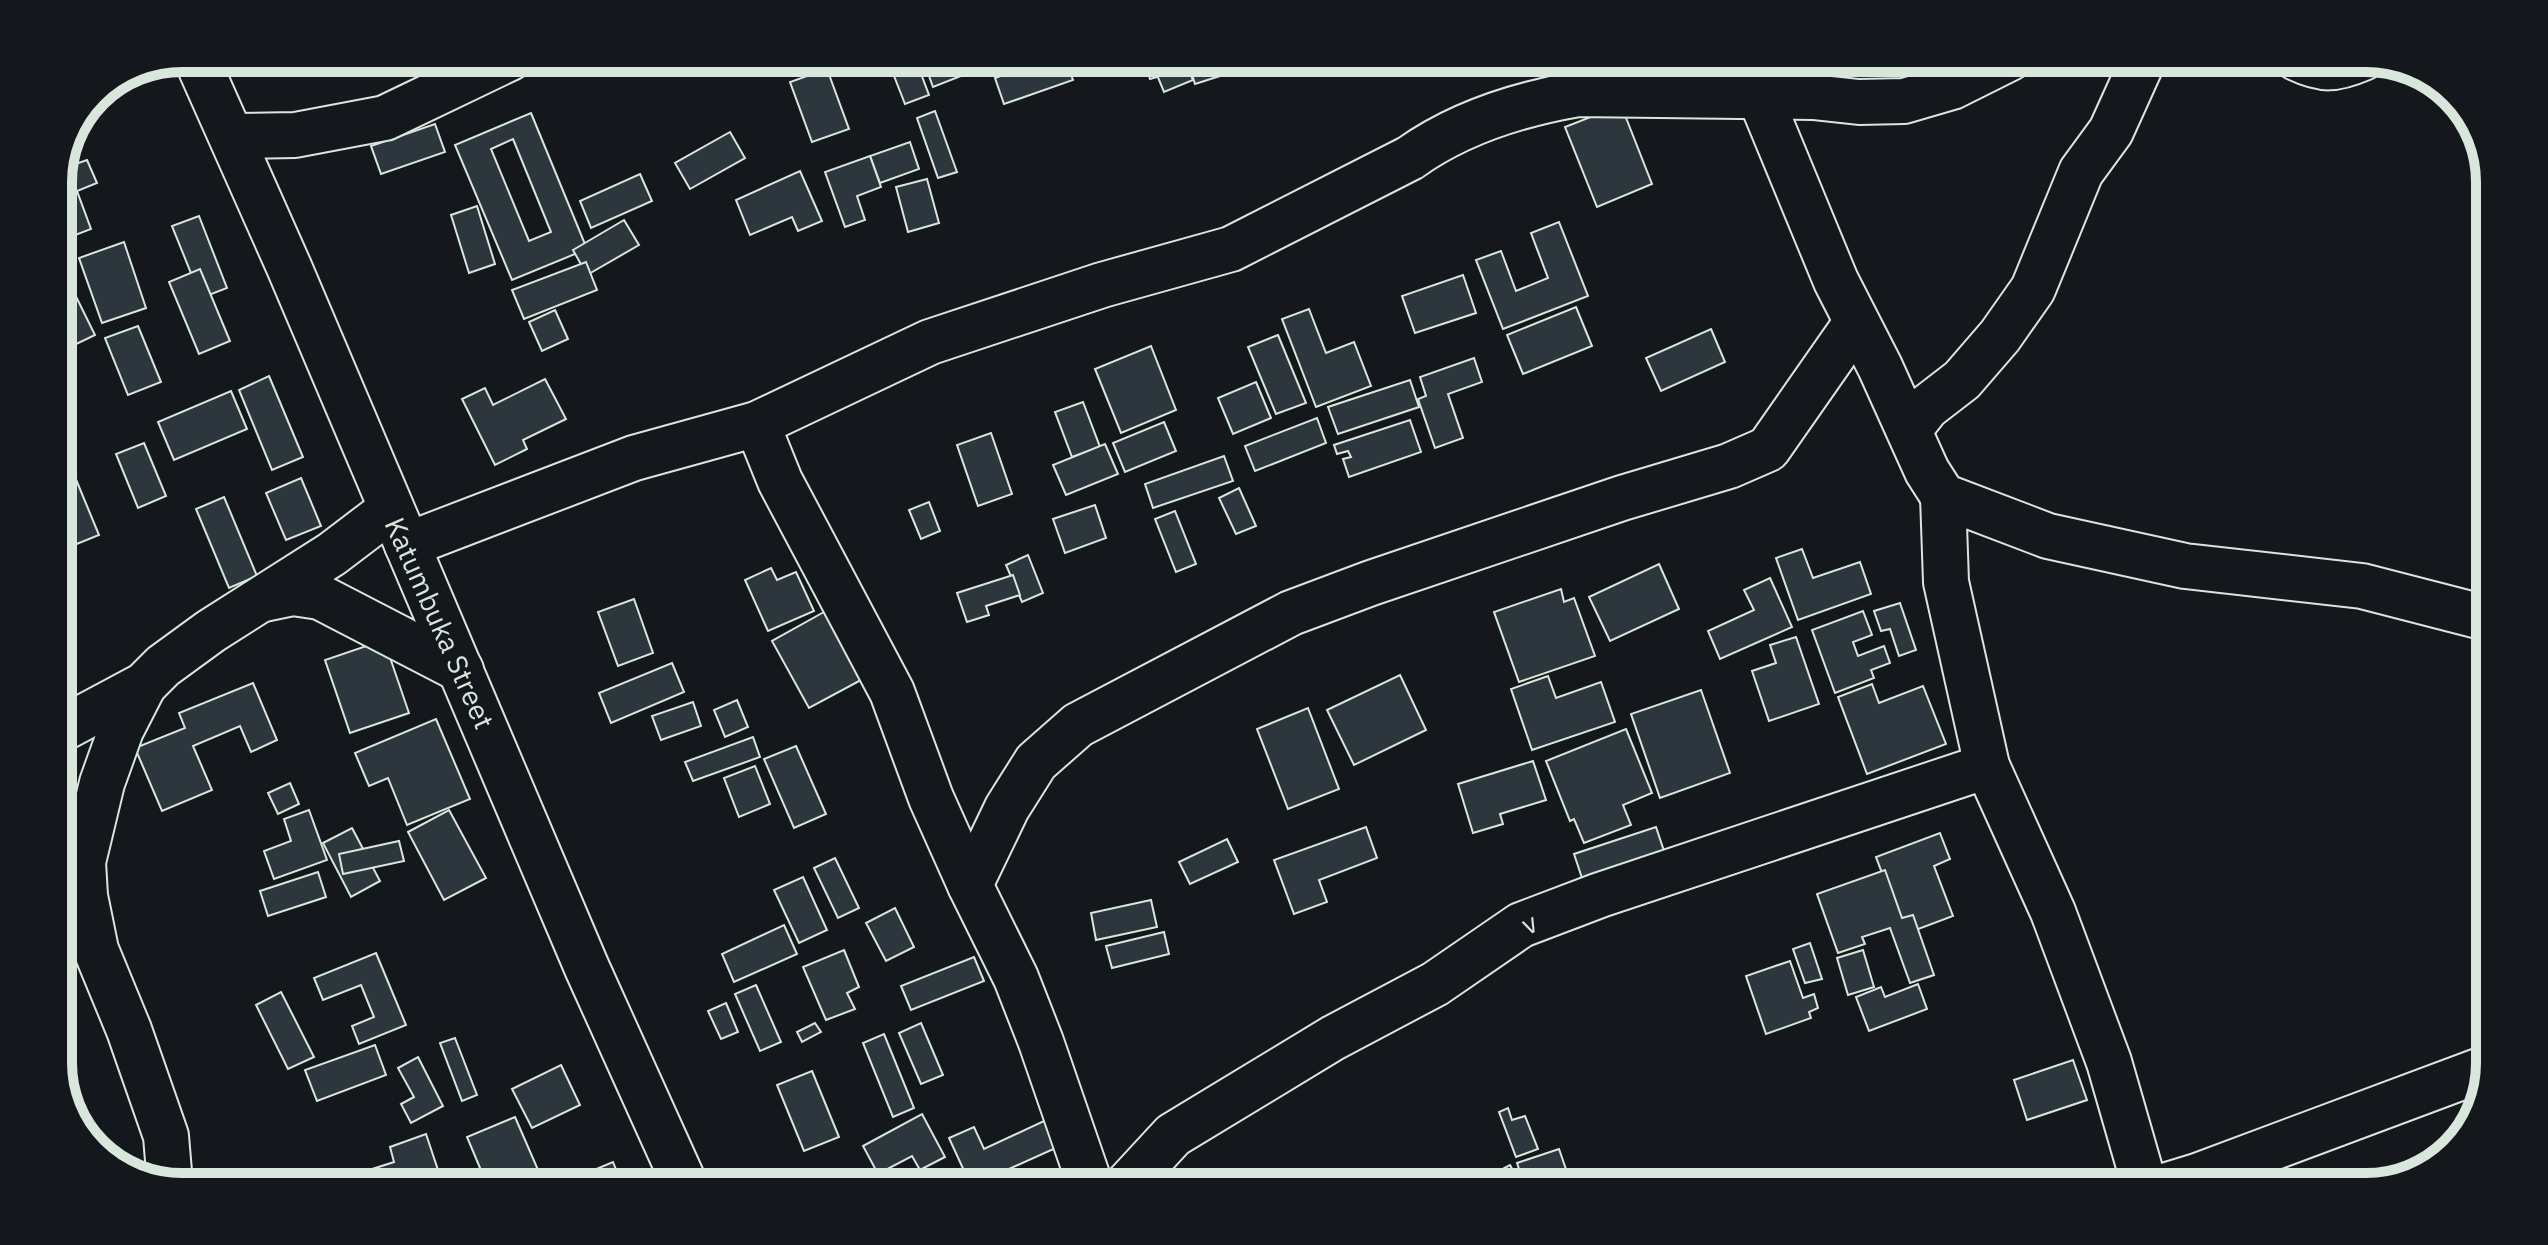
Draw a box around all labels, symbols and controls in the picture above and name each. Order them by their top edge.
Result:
street label: Katumbuka Street [377,512,503,734]
street label: v [1515,903,1543,943]

